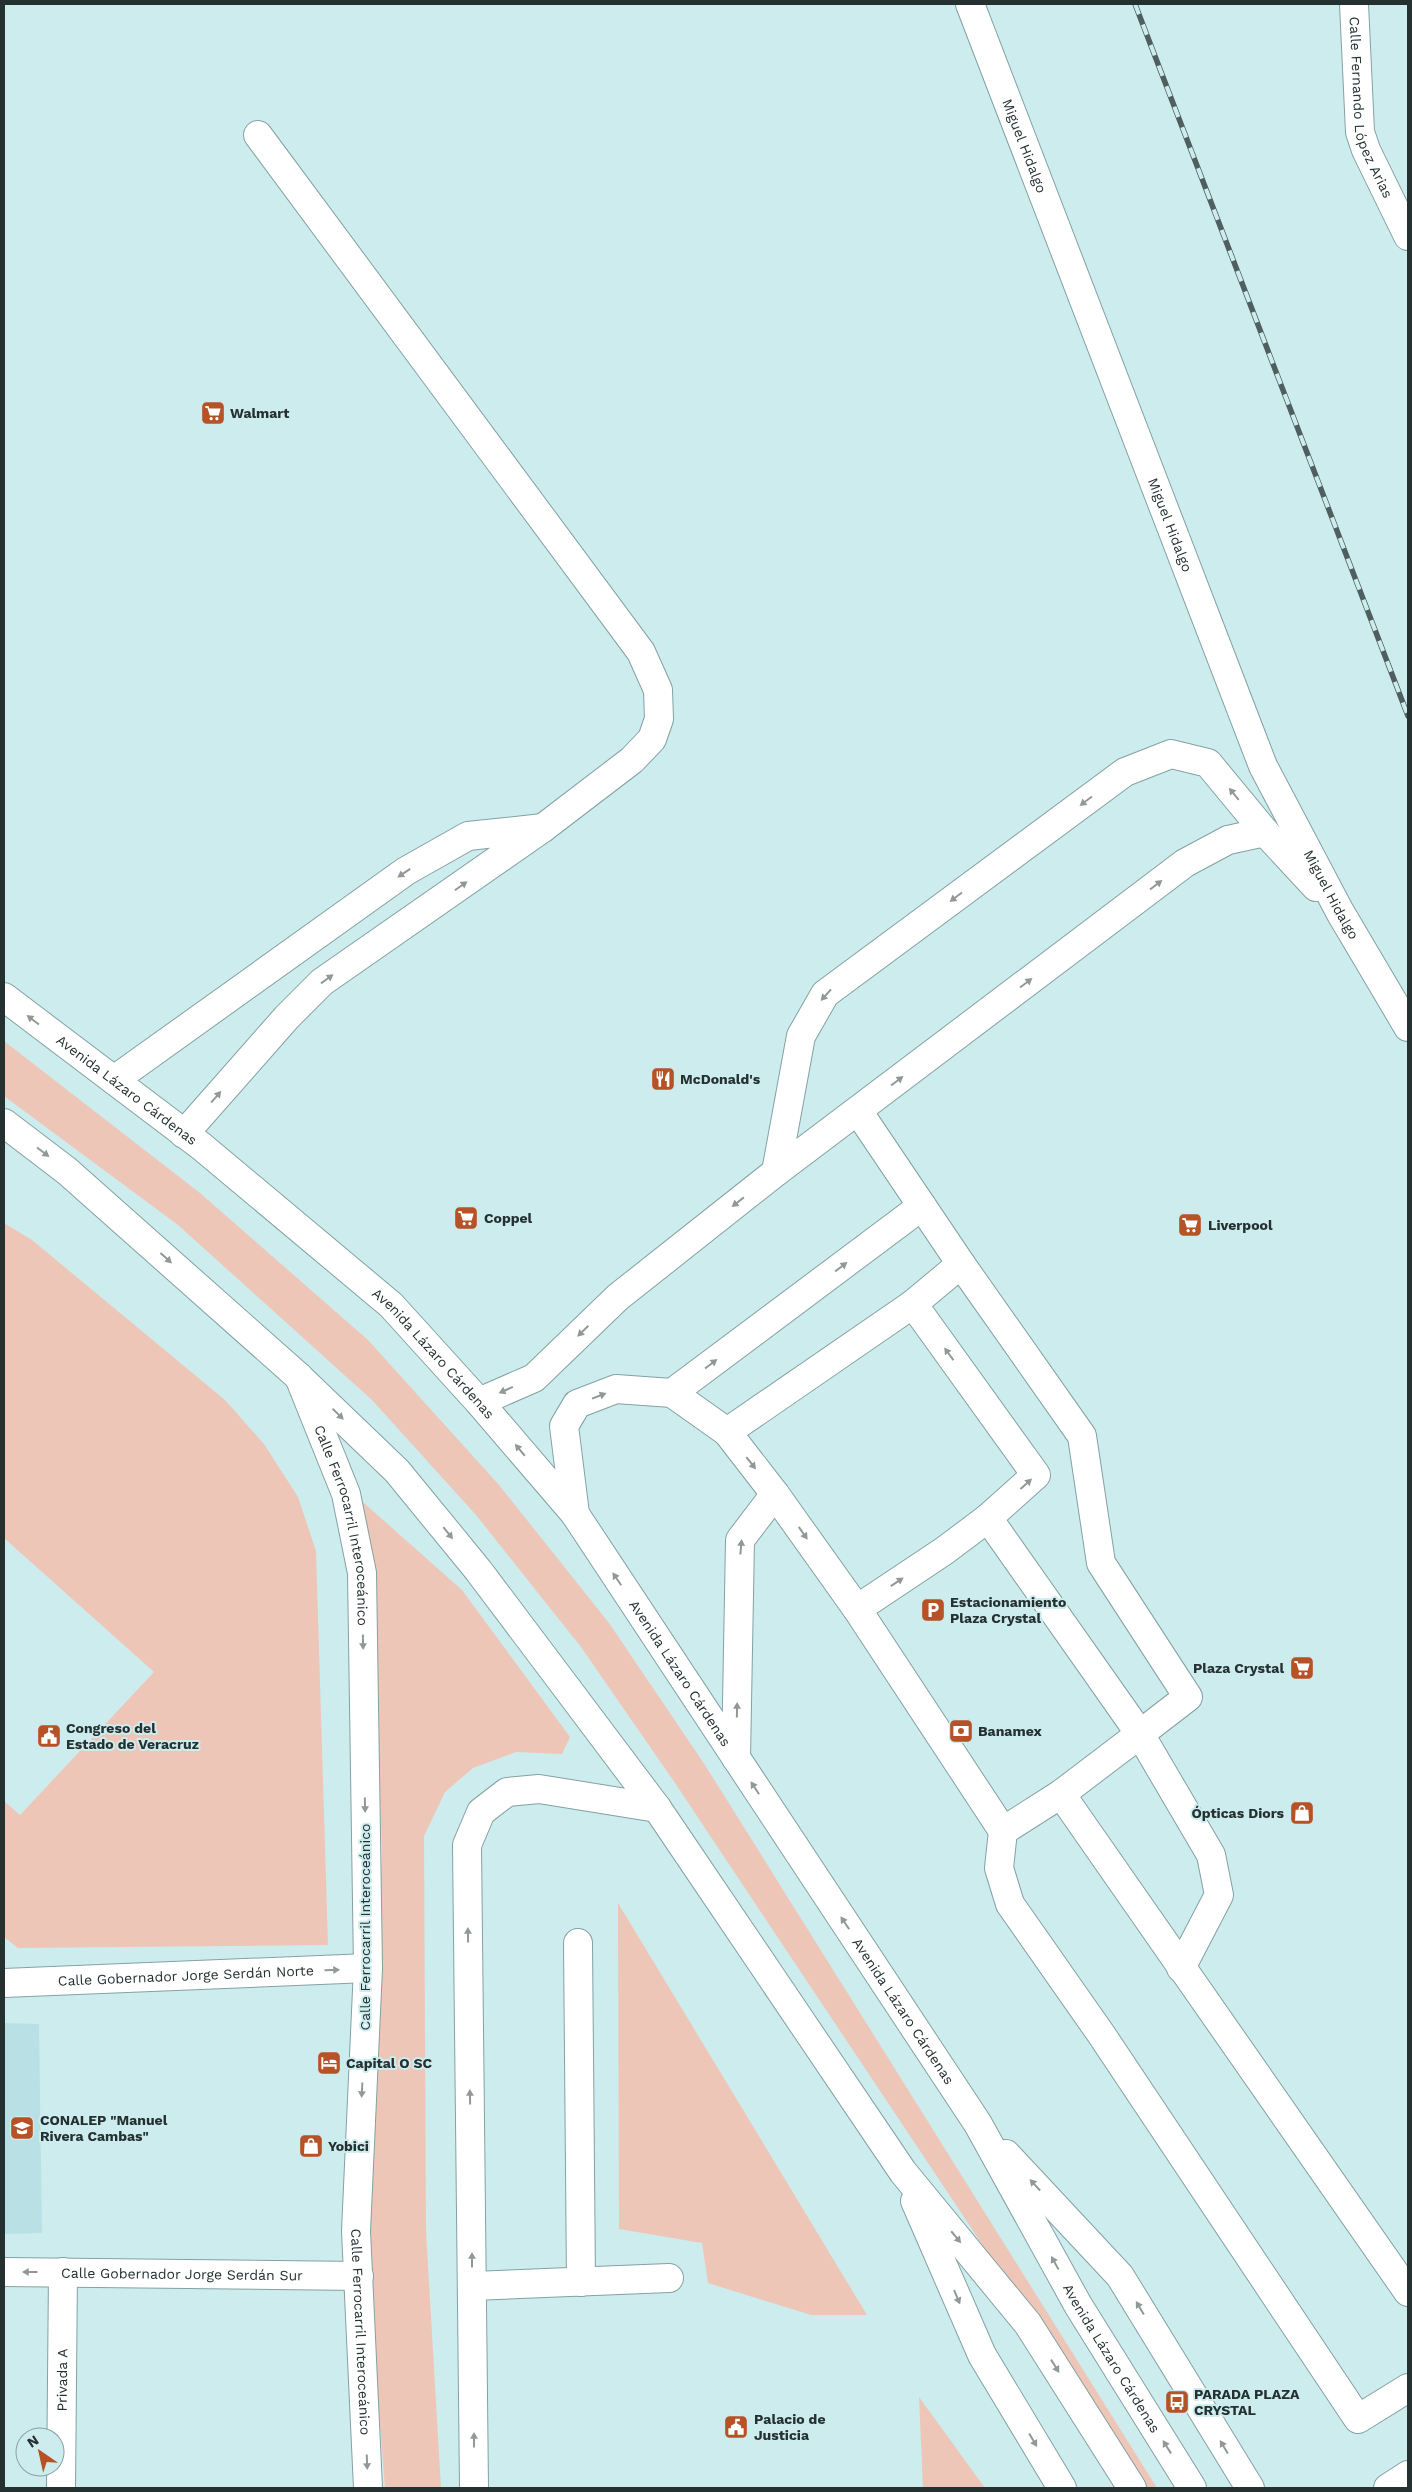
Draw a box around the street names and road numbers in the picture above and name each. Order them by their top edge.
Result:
street label: Calle Fernando López Arias [1347,16,1396,201]
street label: Miguel Hidalgo [999,97,1050,195]
street label: Miguel Hidalgo [1145,476,1196,574]
street label: Miguel Hidalgo [1301,847,1362,942]
street label: Avenida Lázaro Cárdenas [53,1032,200,1148]
street label: Avenida Lázaro Cárdenas [369,1285,498,1422]
street label: Calle Ferrocarril Interoceánico [311,1423,371,1626]
street label: Avenida Lázaro Cárdenas [626,1597,734,1749]
street label: Calle Ferrocarril Interoceánico [357,1824,373,2030]
street label: Avenida Lázaro Cárdenas [849,1935,957,2087]
street label: Calle Gobernador Jorge Serdán Norte [58,1962,314,1989]
street label: Calle Ferrocarril Interoceánico [348,2228,374,2436]
street label: Calle Gobernador Jorge Serdán Sur [61,2265,303,2283]
street label: Avenida Lázaro Cárdenas [1060,2281,1164,2436]
street label: Privada A [54,2348,70,2412]

